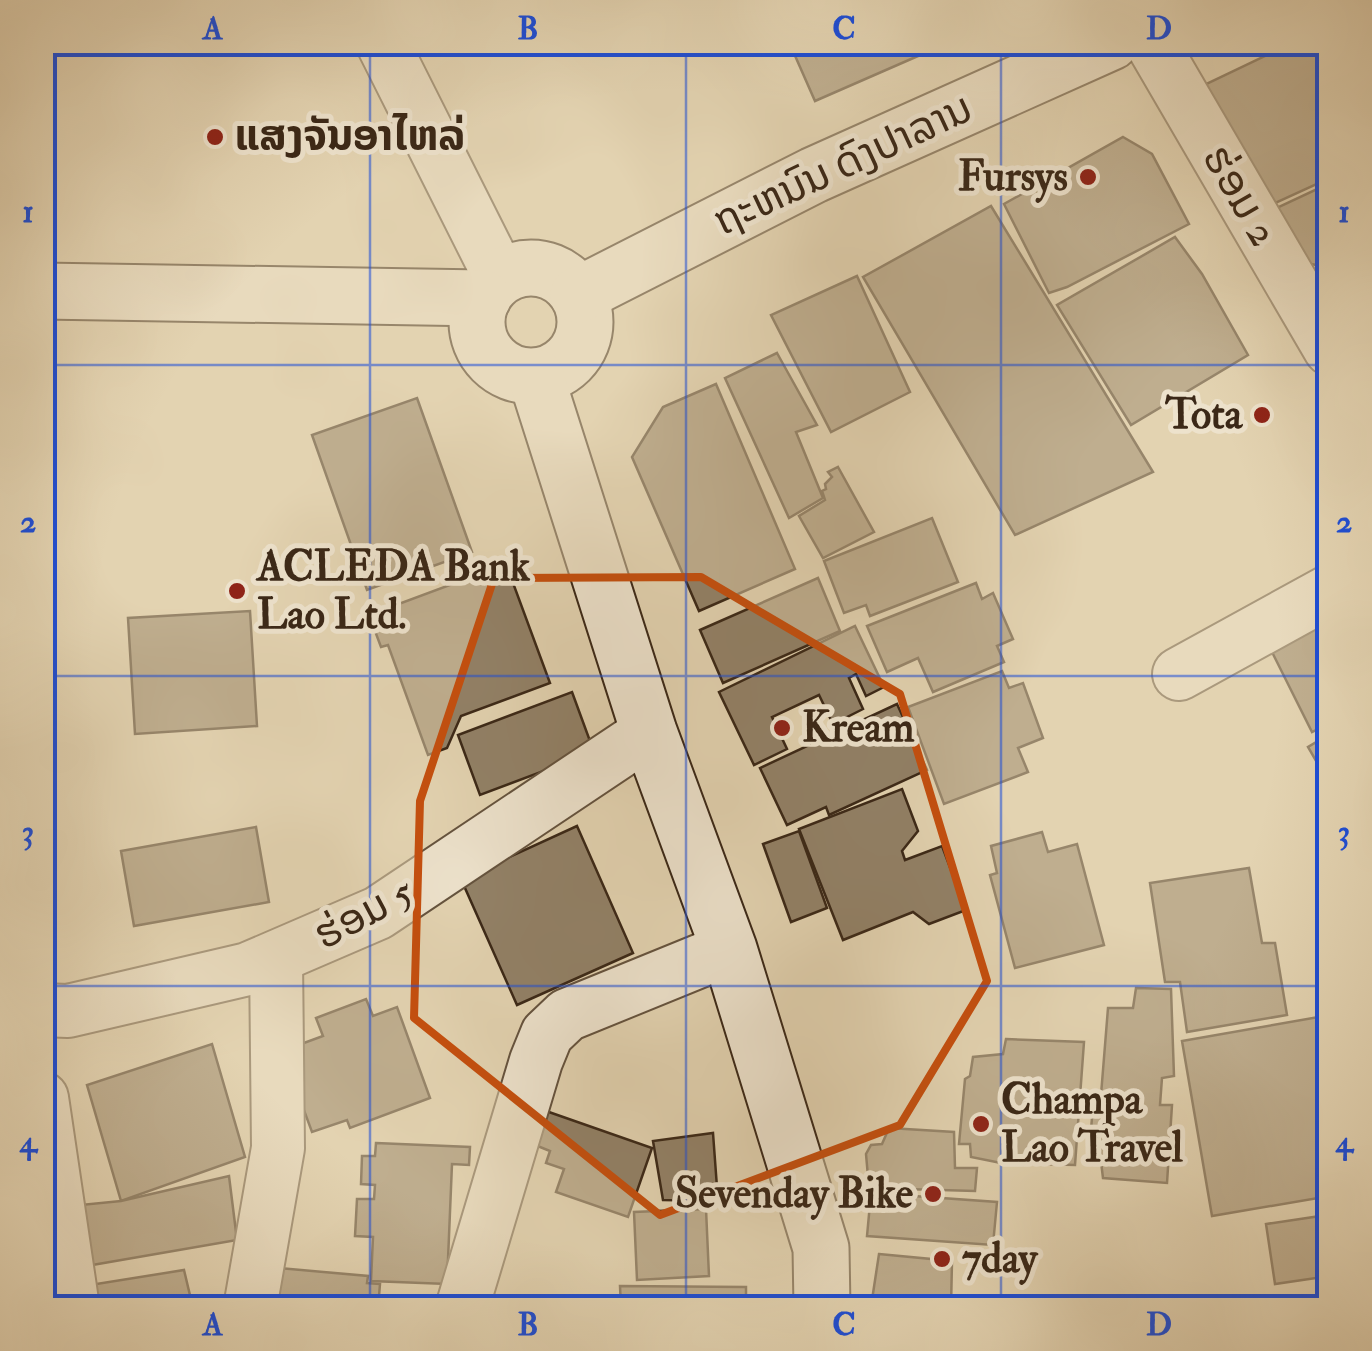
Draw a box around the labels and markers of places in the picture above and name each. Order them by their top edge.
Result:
place label: ແສງຈັນອາໄຫລ່ [235,111,465,163]
marker: ແສງຈັນອາໄຫລ່ [204,126,226,148]
place label: Fursys [958,151,1068,204]
marker: Fursys [1077,166,1099,188]
place label: Tota [1164,389,1244,441]
marker: Tota [1251,404,1273,426]
place label: ACLEDA Bank Lao Ltd. [255,541,531,641]
marker: ACLEDA Bank Lao Ltd. [226,580,248,602]
place label: Kream [802,702,915,754]
marker: Kream [771,717,793,739]
place label: Champa Lao Travel [1001,1074,1183,1174]
marker: Champa Lao Travel [970,1113,992,1135]
place label: Sevenday Bike [675,1168,913,1221]
marker: Sevenday Bike [922,1183,944,1205]
place label: 7day [962,1233,1039,1286]
marker: 7day [931,1248,953,1270]

